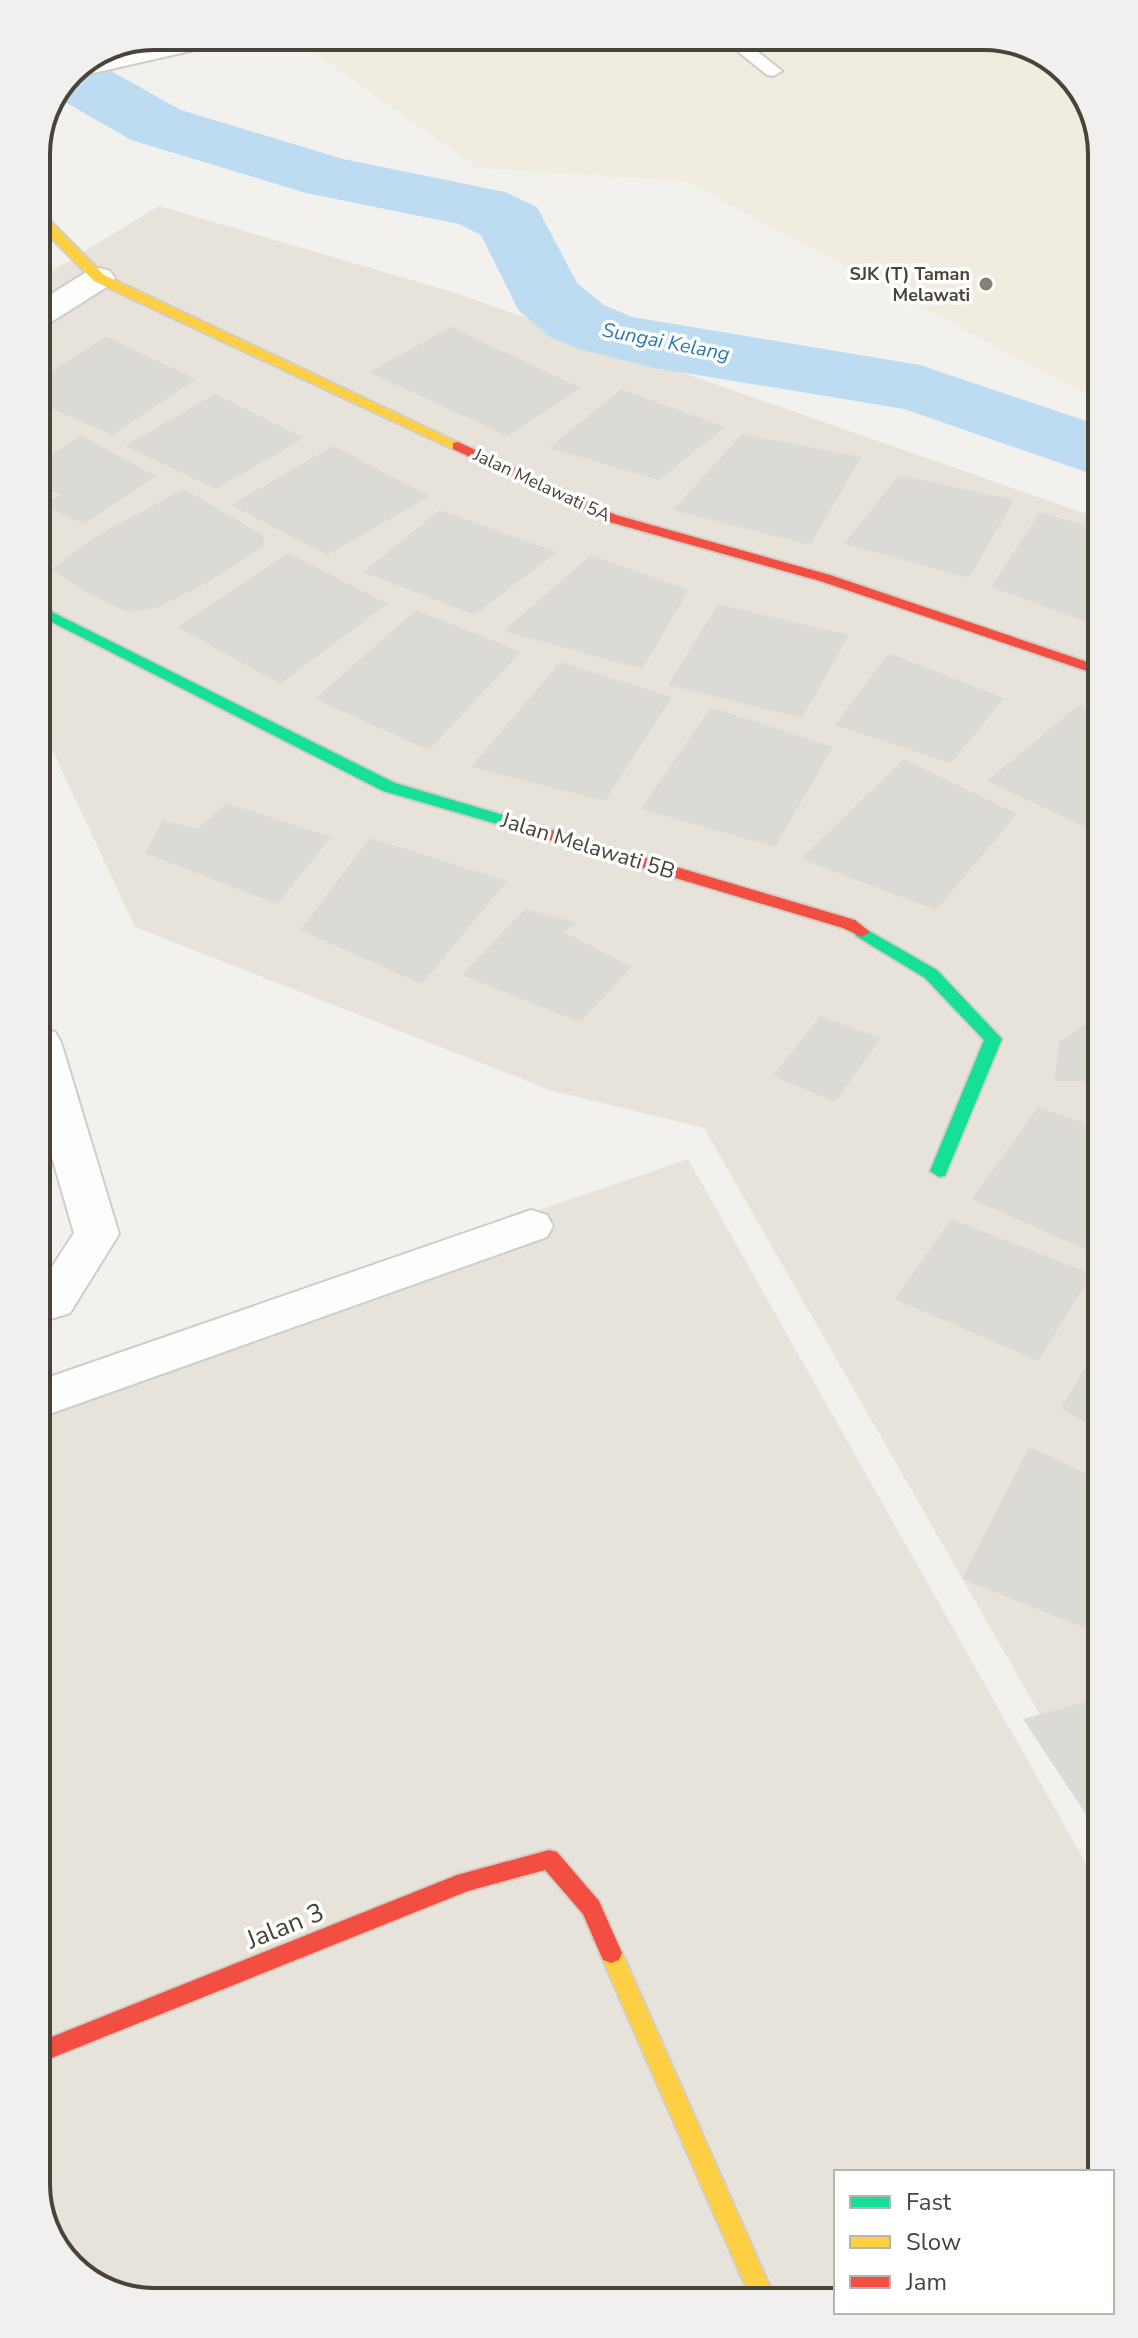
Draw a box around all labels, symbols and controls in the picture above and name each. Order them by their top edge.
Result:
place label: SJK (T) Taman Melawati [849,262,970,307]
marker: SJK (T) Taman Melawati [977,275,995,293]
water label: Sungai Kelang [600,316,732,368]
street label: Jalan Melawati 5A [469,442,614,527]
street label: Jalan Melawati 5B [497,805,679,887]
street label: Jalan 3 [240,1895,329,1958]
legend [834,2170,1114,2314]
text: Fast [906,2186,952,2218]
text: Slow [906,2226,961,2258]
text: Jam [905,2266,947,2298]

